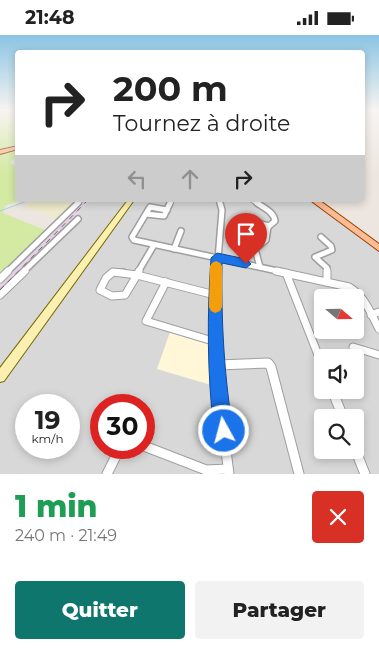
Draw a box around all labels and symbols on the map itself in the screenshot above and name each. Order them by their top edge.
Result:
pin [225,213,267,264]
north arrow [314,289,364,339]
speed limit sign: 30 [90,394,155,459]
position arrow [197,404,249,456]

